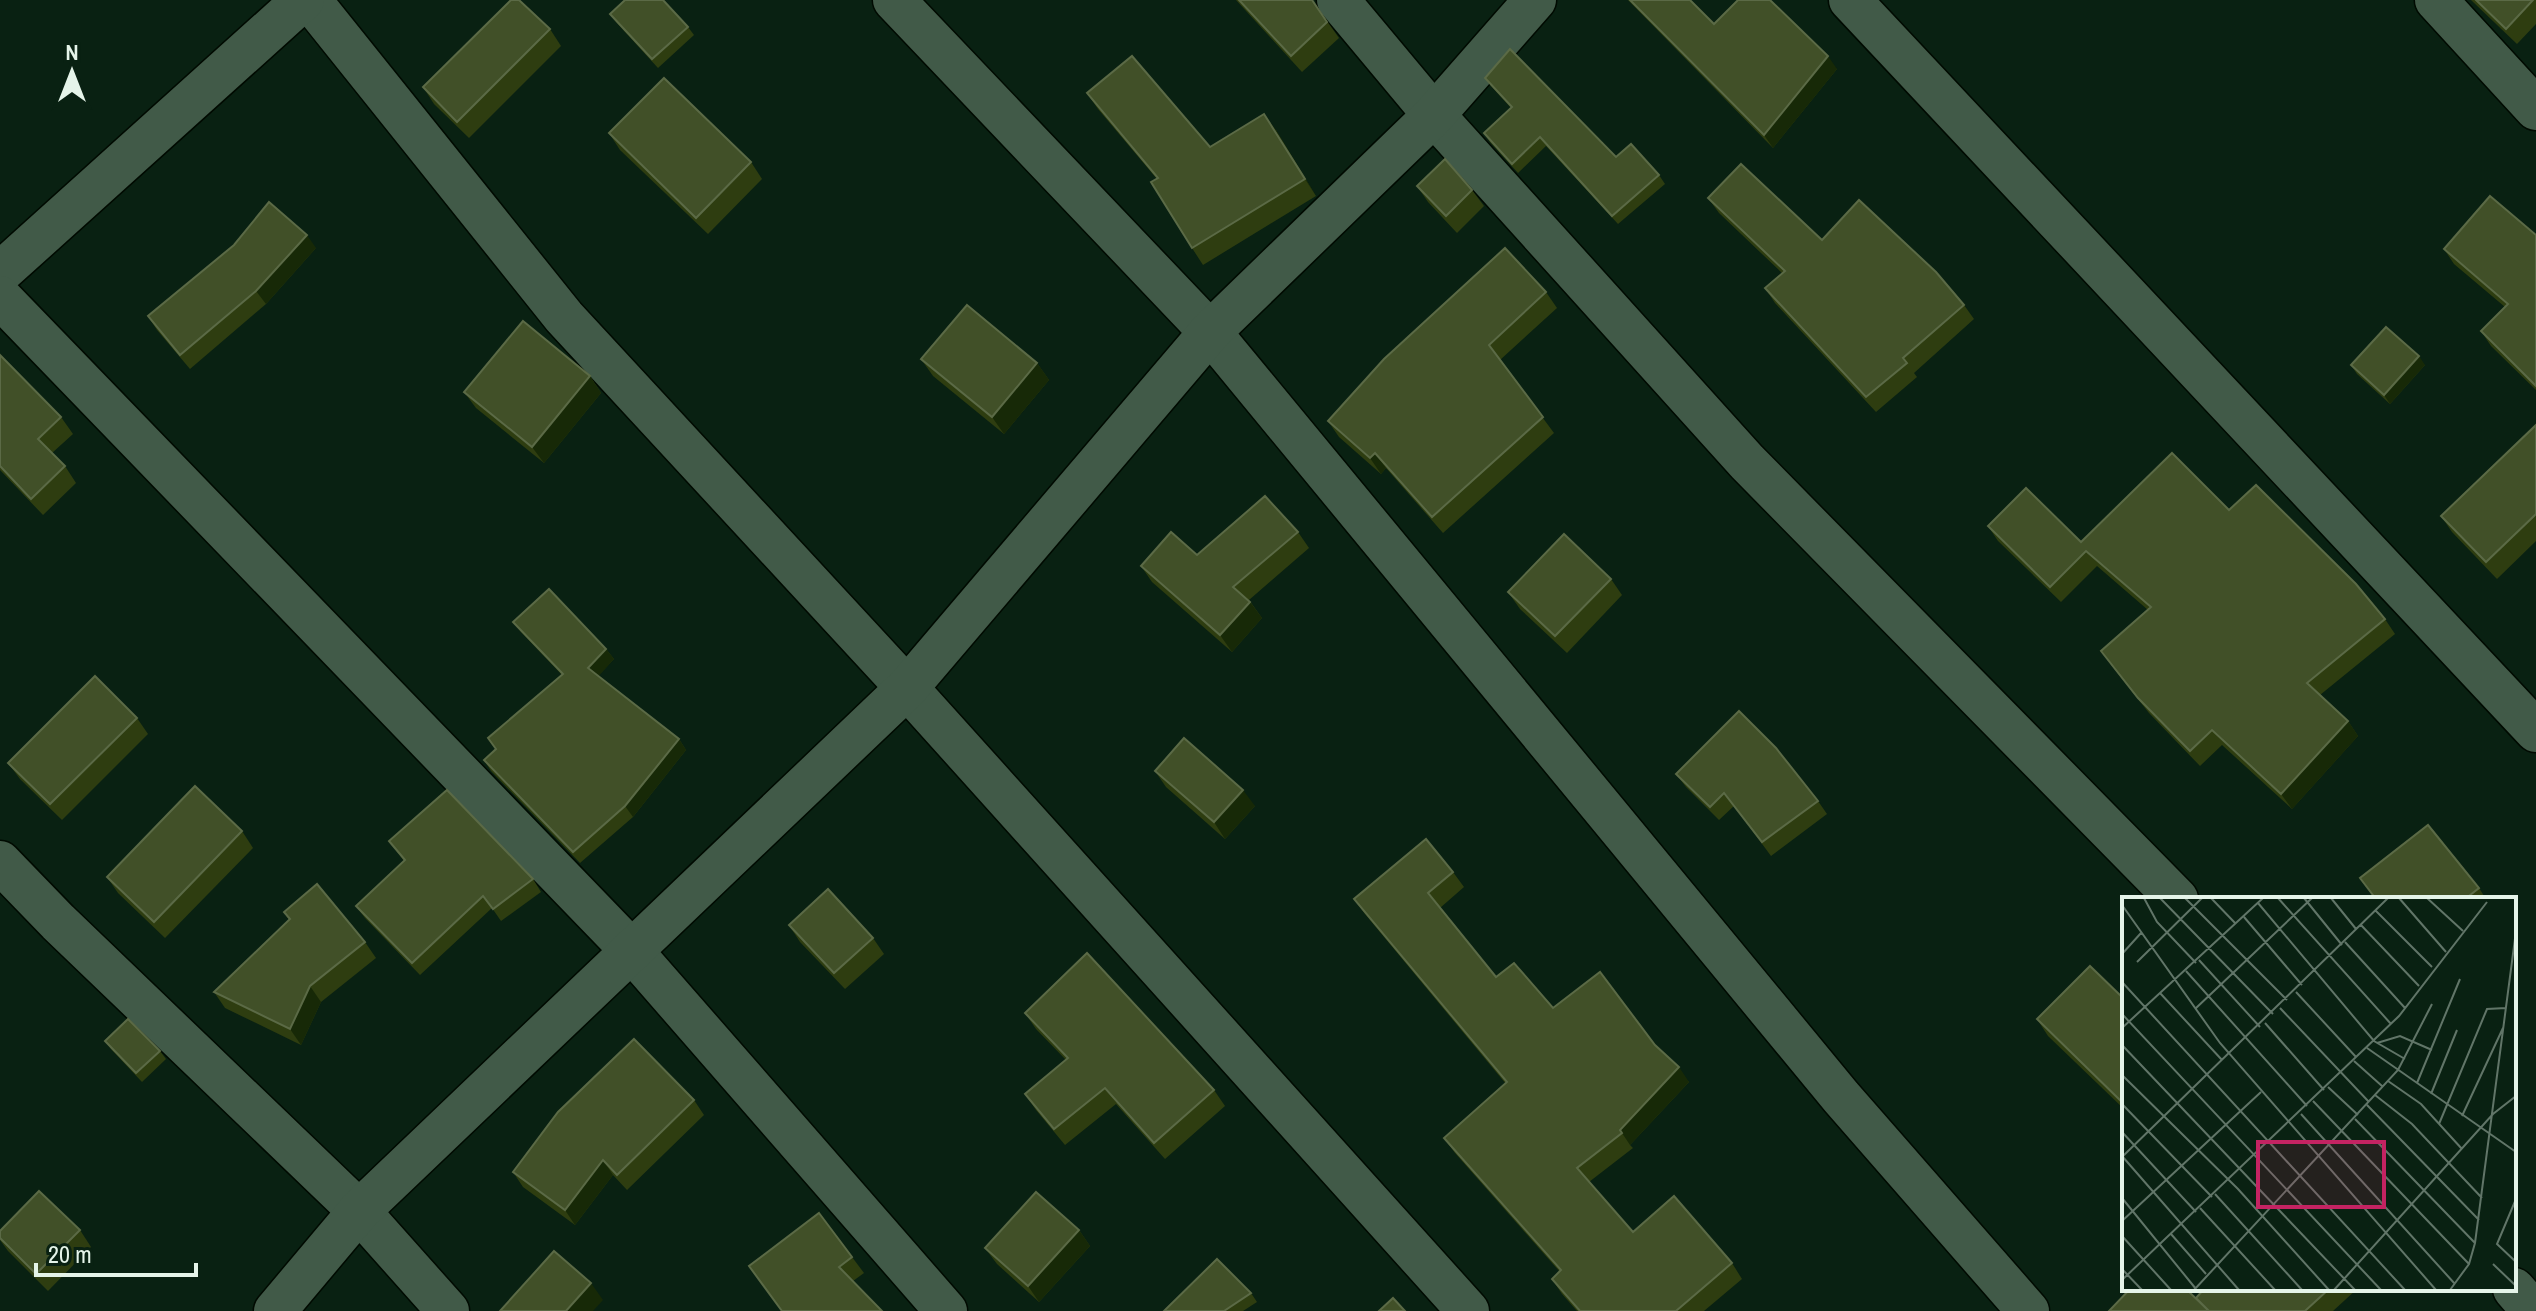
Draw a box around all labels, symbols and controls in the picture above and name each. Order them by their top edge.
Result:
north arrow [32,32,112,112]
text: N [65,37,79,67]
inset map [2122,897,2516,1291]
scale bar [36,1227,196,1277]
text: 20 m [48,1238,92,1270]

